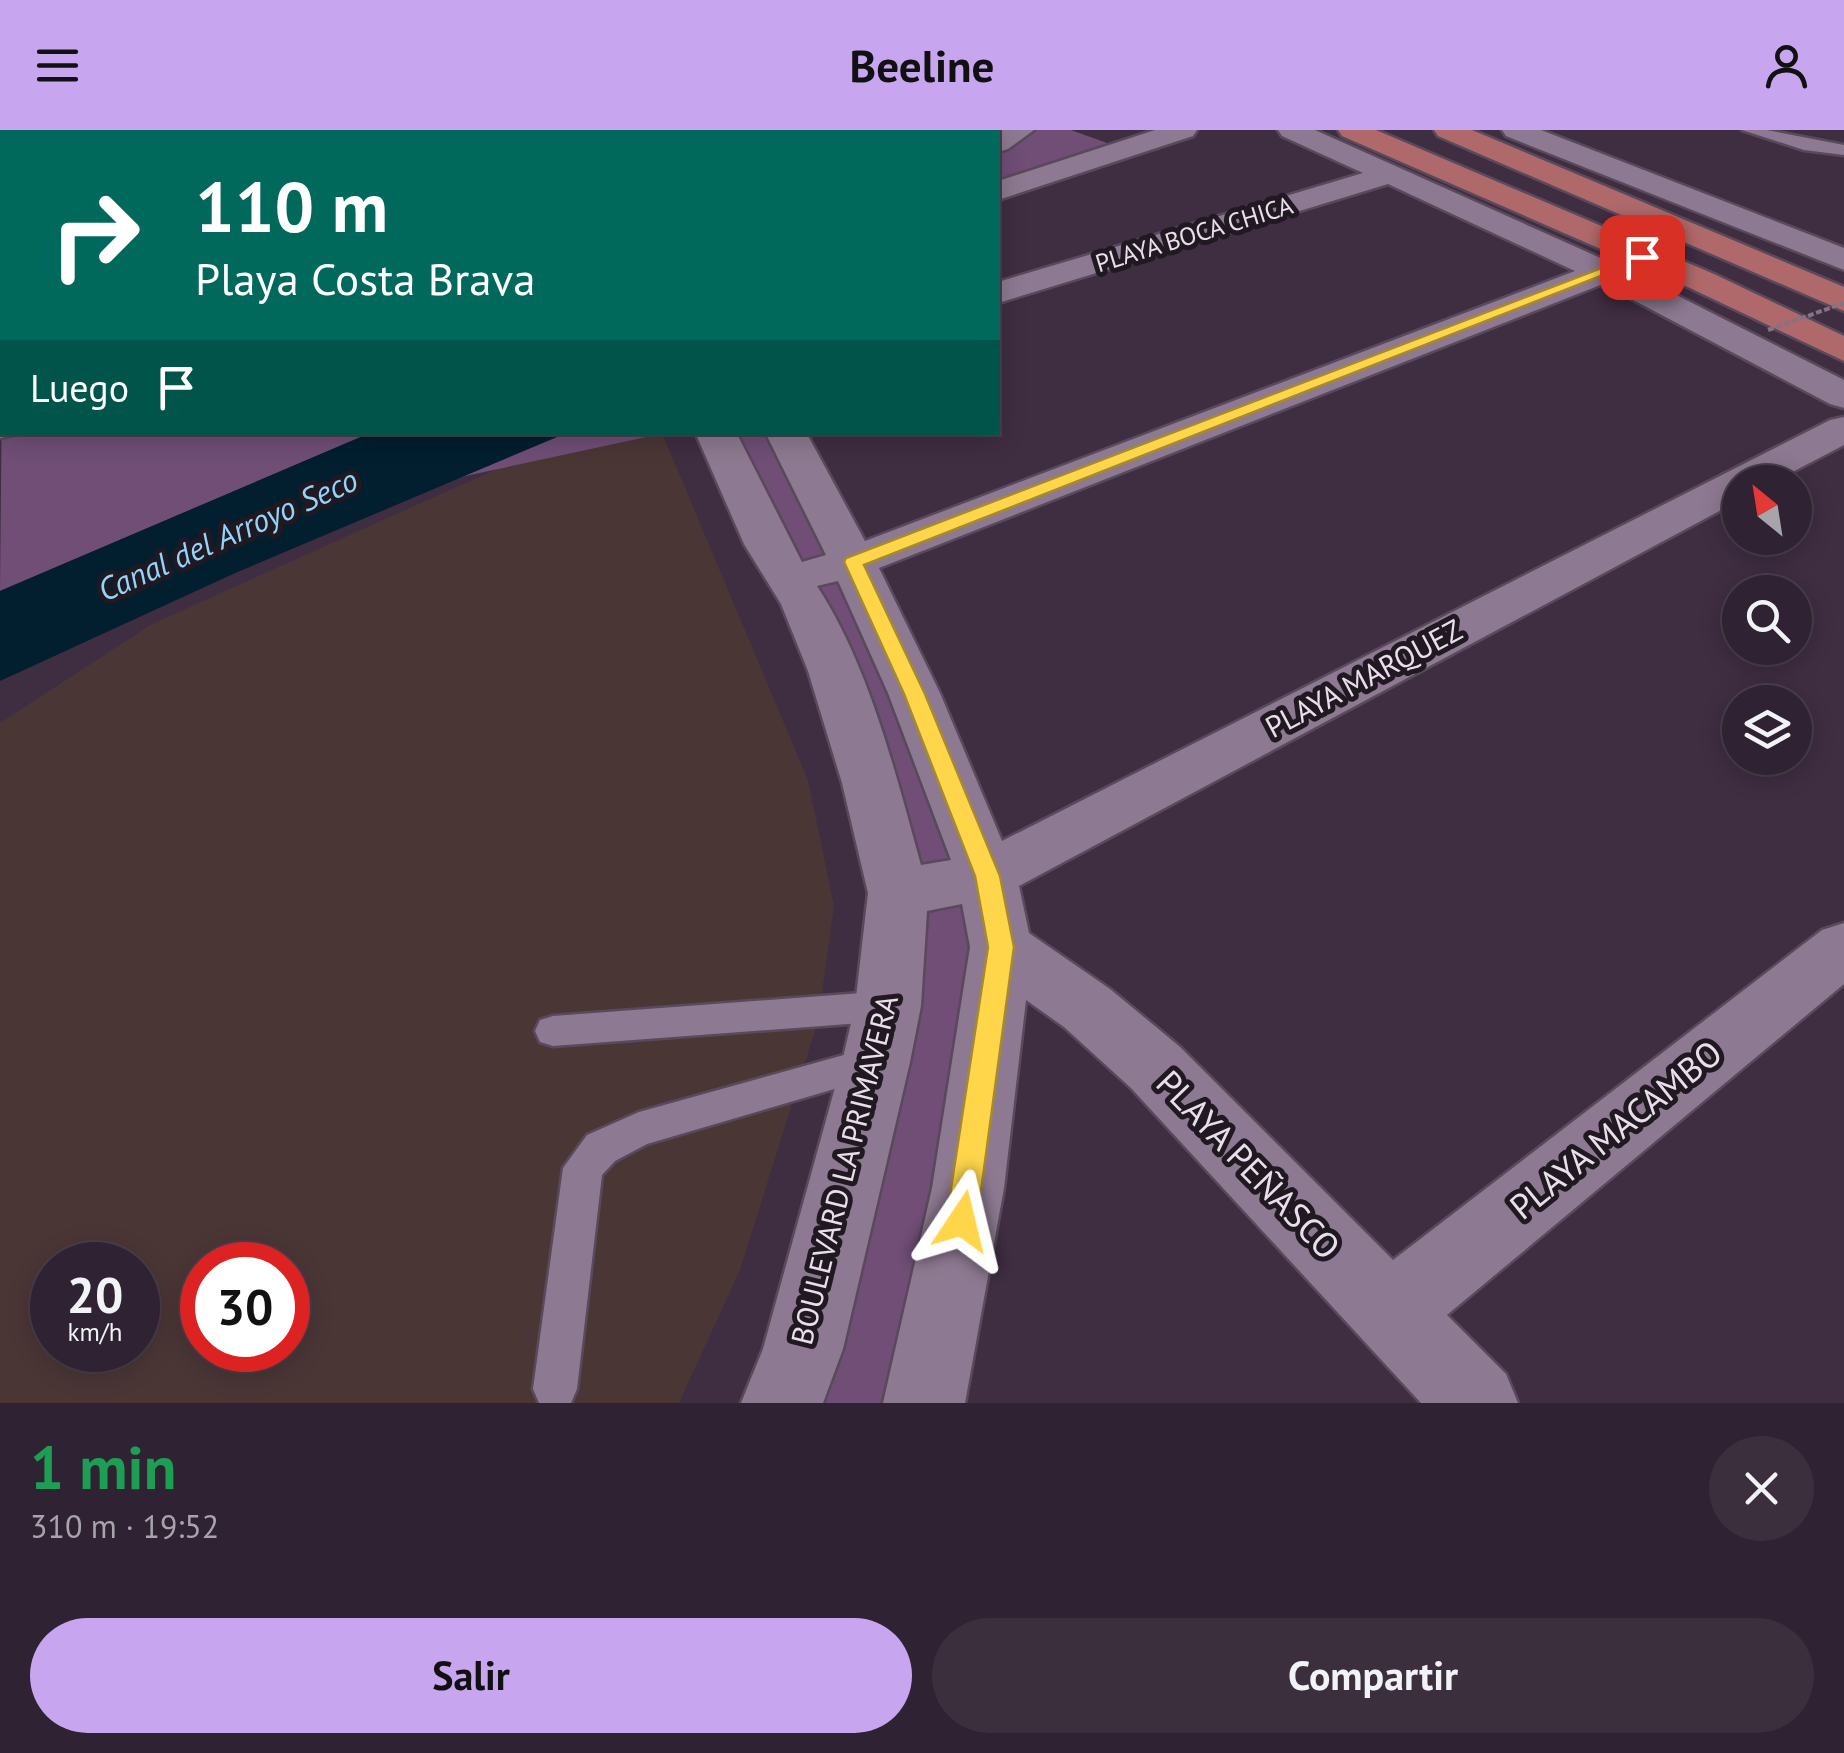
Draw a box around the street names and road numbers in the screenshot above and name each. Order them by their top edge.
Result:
street label: PLAYA BOCA CHICA [1091,189,1297,279]
street label: PLAYA MARQUEZ [1258,609,1468,746]
street label: BOULEVARD LA PRIMAVERA [781,990,906,1348]
street label: PLAYA MACAMBO [1500,1029,1731,1229]
street label: PLAYA PEÑASCO [1147,1060,1351,1269]

